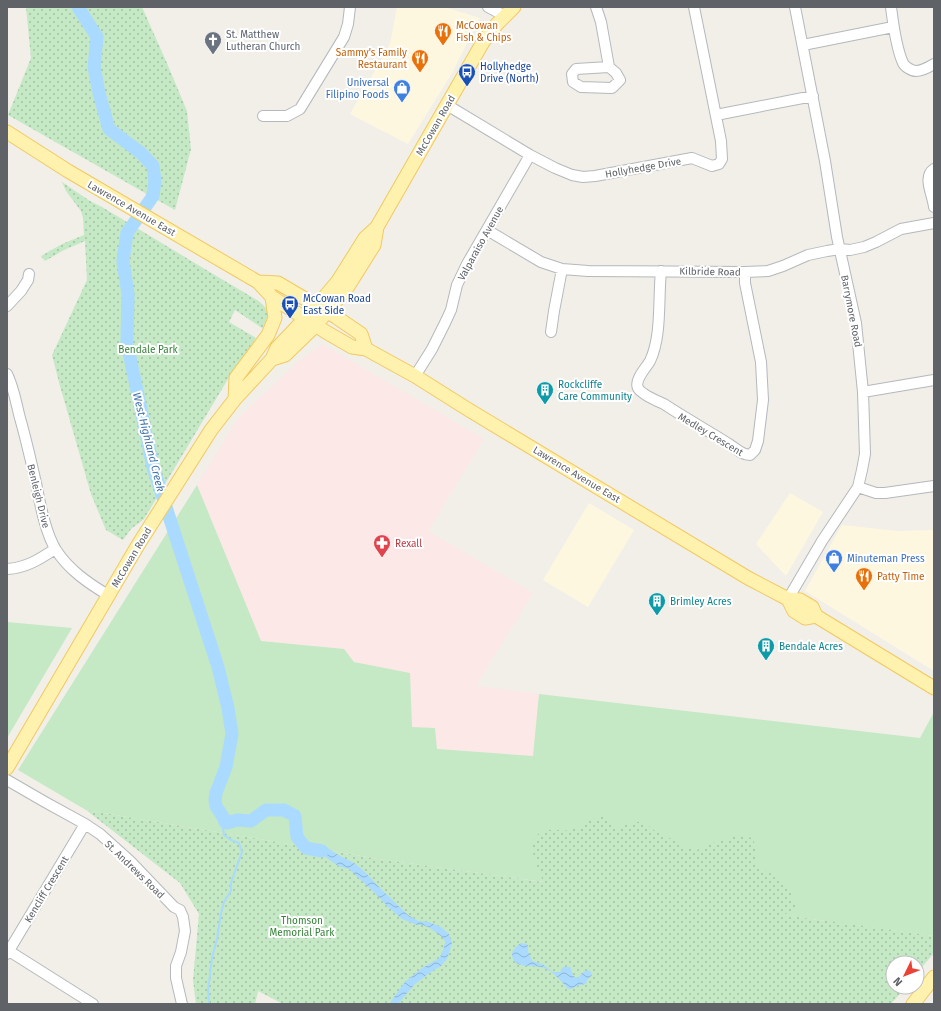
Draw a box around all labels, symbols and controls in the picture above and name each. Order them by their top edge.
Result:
place label: McCowan Fish & Chips [456,20,512,44]
restaurant icon: McCowan Fish & Chips [433,21,453,46]
place label: St. Matthew Lutheran Church [226,29,300,53]
church icon: St. Matthew Lutheran Church [203,30,223,55]
place label: Sammy's Family Restaurant [336,47,407,71]
restaurant icon: Sammy's Family Restaurant [410,48,430,73]
place label: Hollyhedge Drive (North) [480,61,539,85]
bus stop icon: Hollyhedge Drive (North) [457,62,477,87]
place label: Universal Filipino Foods [326,77,389,101]
shop icon: Universal Filipino Foods [392,78,412,103]
street label: McCowan Road [414,93,458,158]
street label: Hollyhedge Drive [604,155,682,181]
street label: Lawrence Avenue East [85,179,178,239]
street label: Valparaiso Avenue [456,204,506,283]
street label: Kilbride Road [679,265,741,279]
street label: Barrymore Road [838,274,864,348]
place label: McCowan Road East Side [303,293,371,317]
bus stop icon: McCowan Road East Side [280,294,300,319]
park label: Bendale Park [118,344,179,356]
place label: Rockcliffe Care Community [558,379,632,403]
building icon: Rockcliffe Care Community [535,380,555,405]
water label: West Highland Creek [130,391,167,493]
street label: Medley Crescent [676,411,745,459]
street label: Lawrence Avenue East [531,444,623,506]
street label: Benleigh Drive [24,463,52,530]
street label: McCowan Road [109,525,154,590]
pharmacy icon: Rexall [372,533,392,558]
place label: Rexall [395,538,422,550]
shop icon: Minuteman Press [824,548,844,573]
place label: Minuteman Press [847,553,925,565]
restaurant icon: Patty Time [854,566,874,591]
place label: Patty Time [877,571,924,583]
building icon: Brimley Acres [647,591,667,616]
place label: Brimley Acres [670,596,732,608]
building icon: Bendale Acres [756,636,776,661]
place label: Bendale Acres [779,641,843,653]
street label: St. Andrews Road [102,838,167,901]
street label: Kencliff Crescent [22,854,72,925]
park label: Thomson Memorial Park [270,915,335,939]
north arrow [885,955,925,995]
text: N [891,974,905,989]

